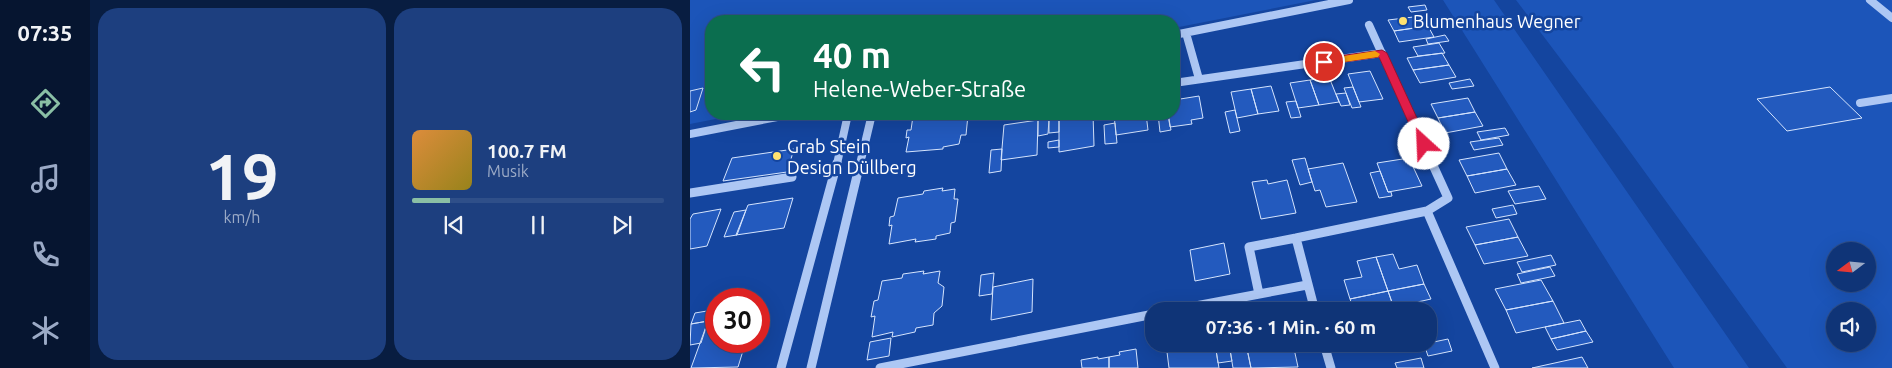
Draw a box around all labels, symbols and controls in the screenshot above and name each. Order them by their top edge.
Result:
place label: Blumenhaus Wegner [1413,11,1581,31]
marker: Blumenhaus Wegner [1397,15,1409,27]
text: 07:35 [17,20,73,45]
icon: left [730,35,795,100]
text: 40 m [813,35,891,75]
pin [1303,41,1345,83]
icon: arrive [1310,48,1338,76]
text: Helene-Weber-Straße [813,76,1026,101]
icon: directions [28,86,63,121]
position arrow [1397,117,1449,169]
place label: Grab Stein Design Düllberg [787,136,917,177]
text: 19 [205,139,279,212]
text: 100.7 FM [487,140,567,162]
marker: Grab Stein Design Düllberg [771,150,783,162]
icon: music [28,161,63,196]
text: Musik [487,162,529,180]
text: km/h [224,208,260,226]
icon: previous [440,211,468,239]
icon: pause [524,211,552,239]
icon: next [608,211,636,239]
icon: phone [28,237,63,272]
north arrow [1826,242,1876,292]
map controls [1826,242,1876,352]
speed limit sign: 30 [705,288,770,353]
button: sound [1826,302,1876,352]
icon: climate [28,313,63,348]
text: 07:36 · 1 Min. · 60 m [1206,316,1376,338]

